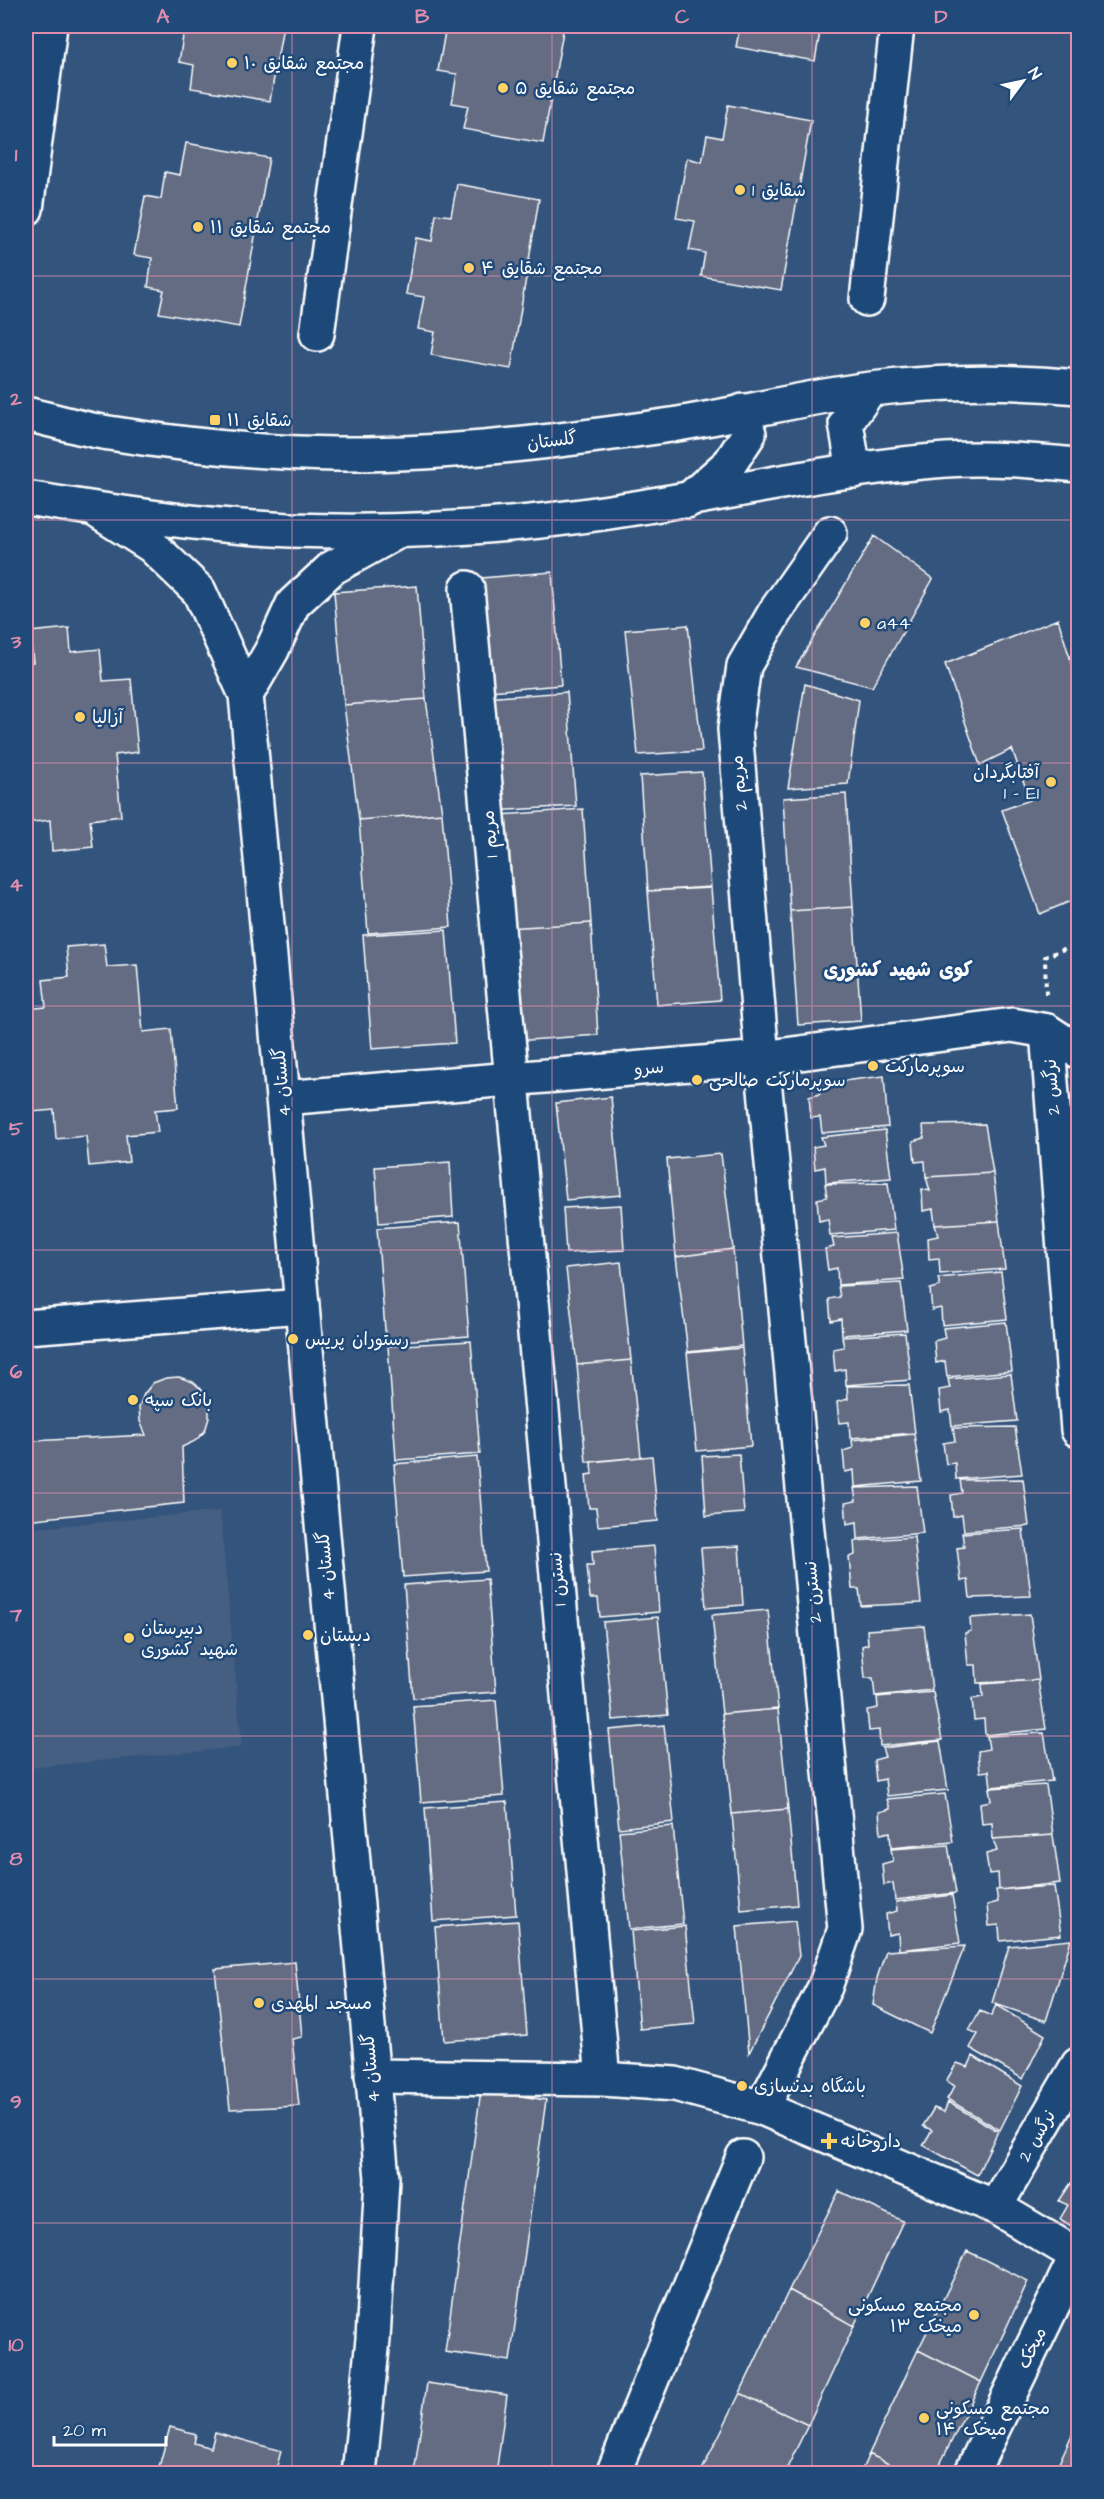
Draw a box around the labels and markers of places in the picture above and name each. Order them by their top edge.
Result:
place label: مجتمع شقایق ۱۰ [244,51,364,76]
marker: مجتمع شقایق ۱۰ [225,56,239,70]
place label: مجتمع شقایق ۵ [515,76,635,101]
marker: مجتمع شقایق ۵ [496,81,510,95]
place label: شقایق 1 [752,178,806,203]
marker: شقایق 1 [733,183,747,197]
place label: مجتمع شقایق ۱۱ [210,215,331,240]
marker: مجتمع شقایق ۱۱ [191,220,205,234]
place label: مجتمع شقایق ۴ [481,256,602,281]
marker: مجتمع شقایق ۴ [462,261,476,275]
place label: شقایق ۱۱ [227,408,292,433]
marker: شقایق ۱۱ [208,413,222,427]
place label: a44 [877,611,911,636]
marker: a44 [858,616,872,630]
place label: آزالیا [92,705,125,730]
marker: آزالیا [73,710,87,724]
place label: آفتابگردان 1 - E1 [973,760,1041,806]
marker: آفتابگردان 1 - E1 [1044,775,1058,789]
place label: سوپرمارکت [885,1054,965,1079]
marker: سوپرمارکت [866,1059,880,1073]
place label: سوپرمارکت صالحی [709,1068,846,1093]
marker: سوپرمارکت صالحی [690,1073,704,1087]
place label: رستوران پریس [305,1327,409,1352]
marker: رستوران پریس [286,1332,300,1346]
place label: بانک سپه [145,1388,212,1413]
marker: بانک سپه [126,1393,140,1407]
place label: دبیرستان شهید کشوری [141,1616,238,1662]
place label: دبستان [320,1623,371,1648]
marker: دبستان [301,1628,315,1642]
marker: دبیرستان شهید کشوری [122,1631,136,1645]
place label: مسجد المهدی [271,1991,372,2016]
marker: مسجد المهدی [252,1996,266,2010]
place label: باشگاه بدنسازی [754,2074,866,2099]
marker: باشگاه بدنسازی [735,2079,749,2093]
place label: داروخانه [841,2129,901,2154]
marker: داروخانه [822,2134,836,2148]
place label: مجتمع مسکونی میخک ۱۳ [848,2293,962,2339]
marker: مجتمع مسکونی میخک ۱۳ [967,2308,981,2322]
place label: مجتمع مسکونی میخک ۱۴ [936,2396,1050,2442]
marker: مجتمع مسکونی میخک ۱۴ [917,2411,931,2425]

